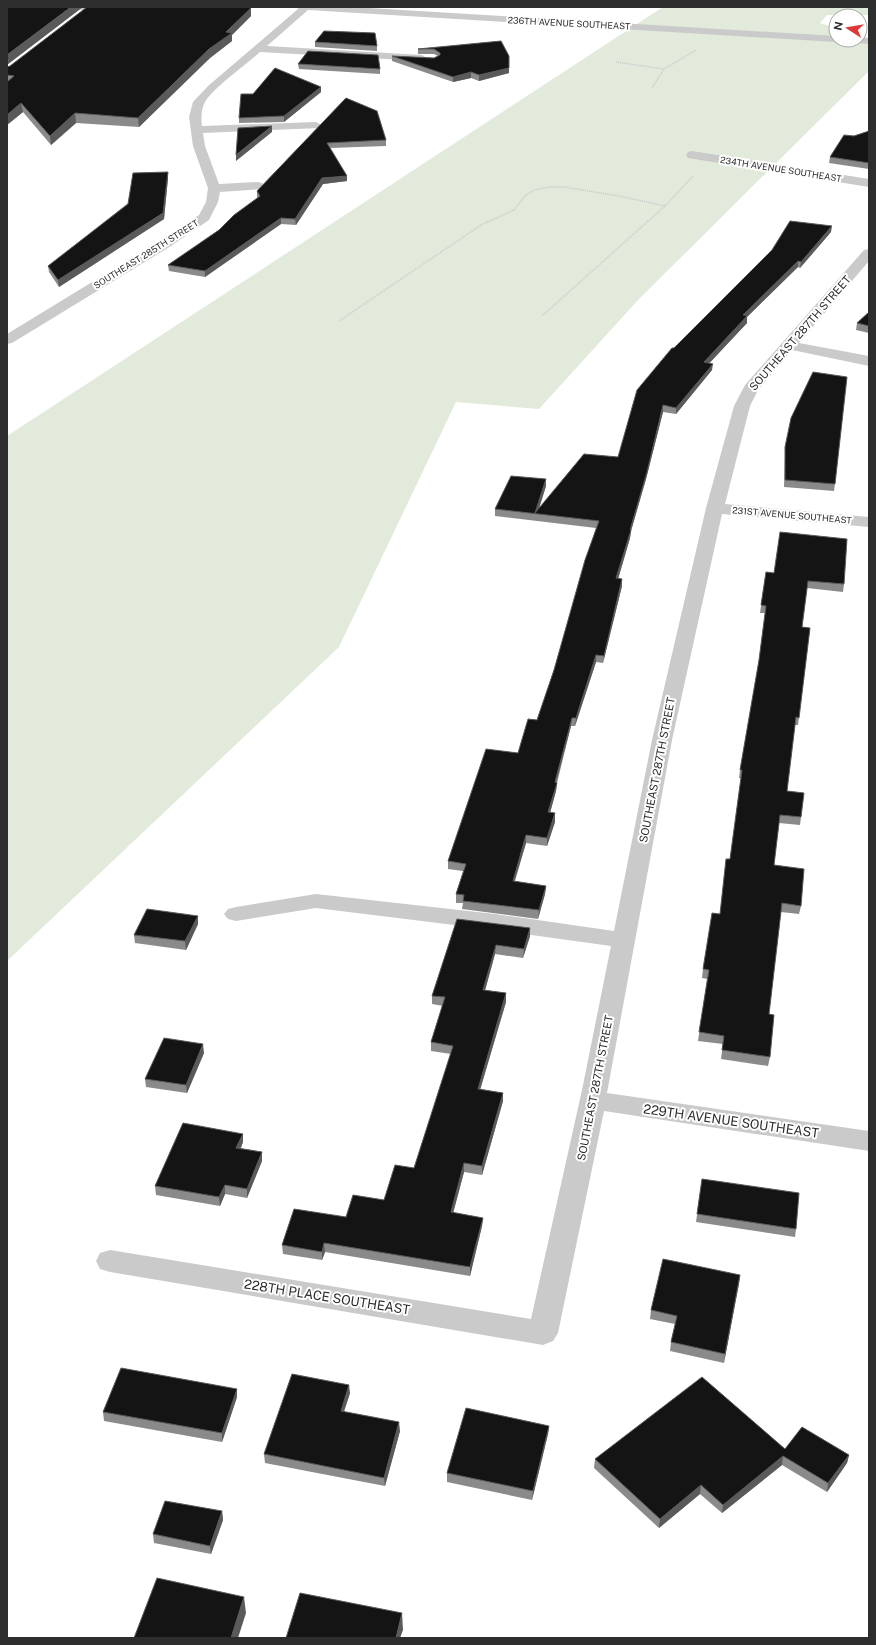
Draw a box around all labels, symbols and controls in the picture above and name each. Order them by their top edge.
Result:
north arrow [828,8,868,48]
street label: 236TH AVENUE SOUTHEAST [507,14,631,32]
text: N [831,20,845,31]
street label: 234TH AVENUE SOUTHEAST [720,154,843,184]
street label: SOUTHEAST 285TH STREET [92,217,201,291]
street label: SOUTHEAST 287TH STREET [747,273,853,393]
street label: 231ST AVENUE SOUTHEAST [732,504,853,526]
street label: SOUTHEAST 287TH STREET [637,696,677,844]
street label: SOUTHEAST 287TH STREET [575,1014,615,1162]
street label: 229TH AVENUE SOUTHEAST [642,1101,820,1141]
street label: 228TH PLACE SOUTHEAST [243,1276,411,1318]

